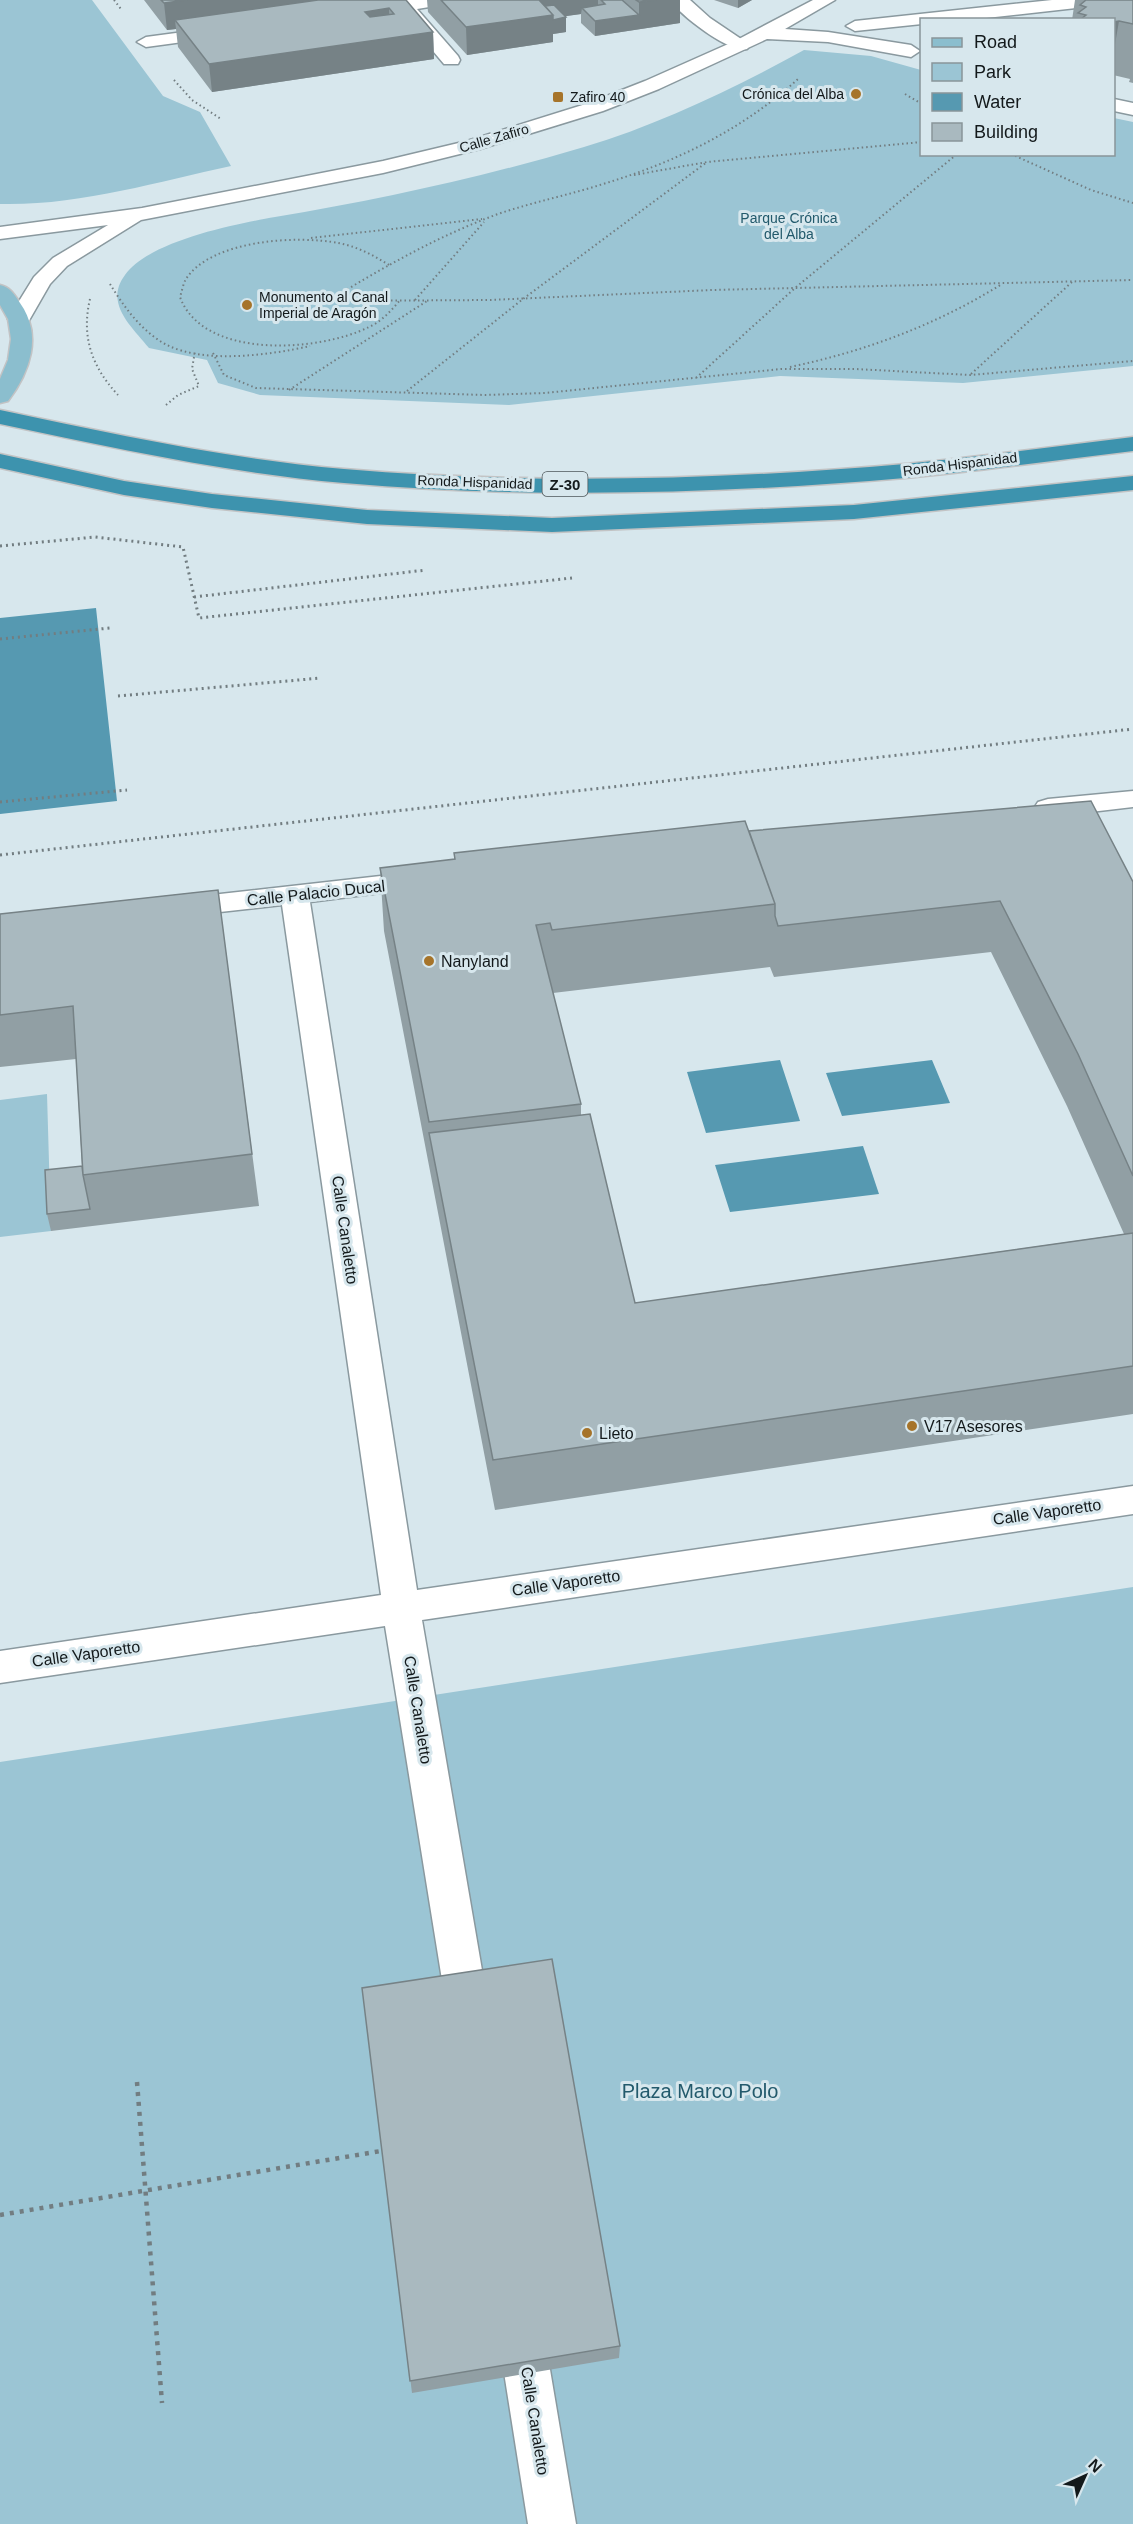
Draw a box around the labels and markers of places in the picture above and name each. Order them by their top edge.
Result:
place label: Crónica del Alba [742,86,844,102]
marker: Crónica del Alba [849,87,863,101]
place label: Zafiro 40 [570,89,625,105]
marker: Zafiro 40 [551,90,565,104]
place label: Monumento al Canal Imperial de Aragón [259,289,388,321]
marker: Monumento al Canal Imperial de Aragón [240,298,254,312]
place label: Nanyland [441,953,509,970]
marker: Nanyland [422,954,436,968]
place label: V17 Asesores [924,1418,1023,1435]
marker: V17 Asesores [905,1419,919,1433]
place label: Lieto [599,1425,634,1442]
marker: Lieto [580,1426,594,1440]

